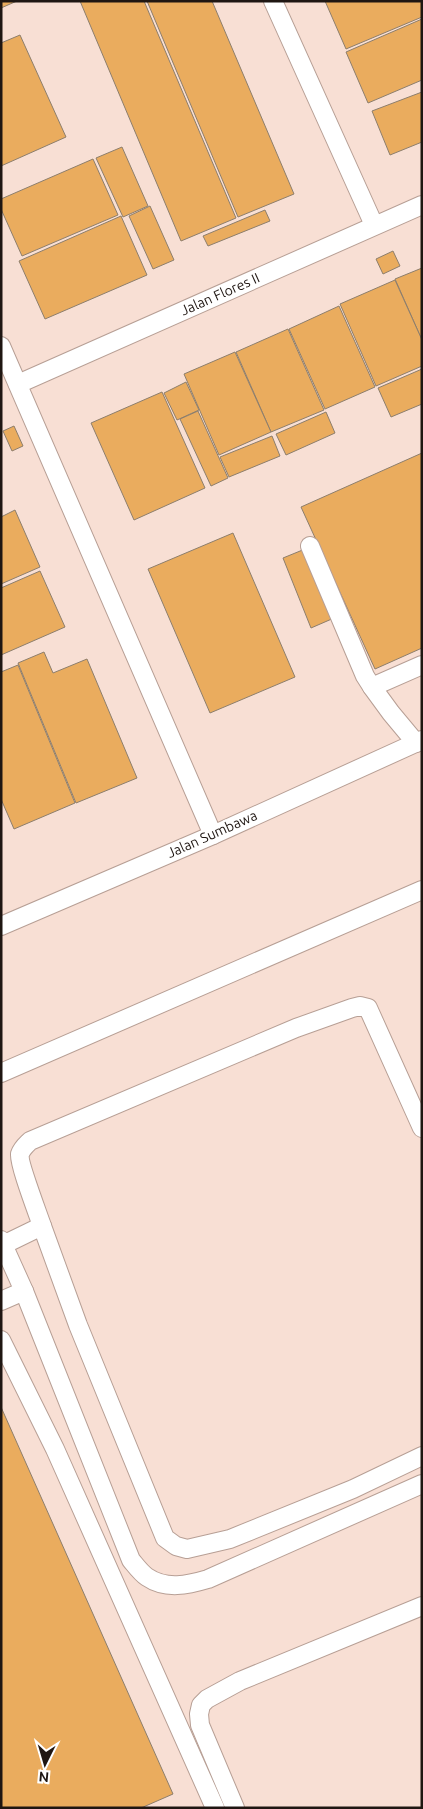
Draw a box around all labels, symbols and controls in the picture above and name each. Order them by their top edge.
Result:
street label: Jalan Flores II [178,269,262,319]
street label: Jalan Sumbawa [164,807,260,861]
north arrow [20,1739,70,1789]
text: N [38,1769,50,1785]

